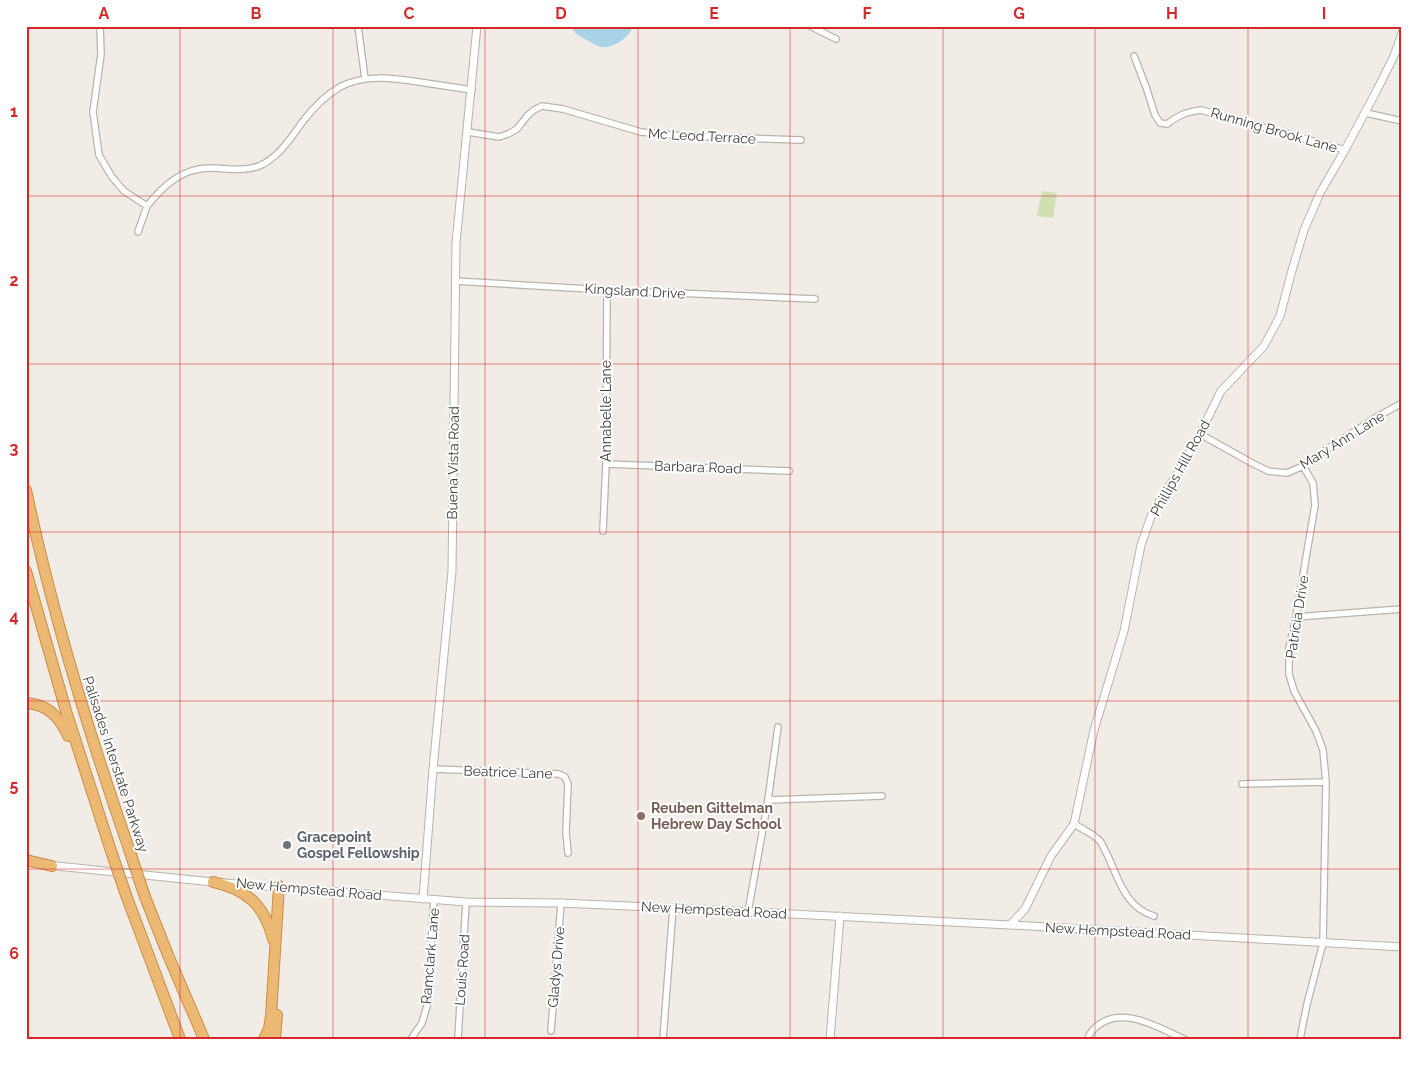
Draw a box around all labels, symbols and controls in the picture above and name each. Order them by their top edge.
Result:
text: A [99,4,110,23]
text: B [251,4,262,23]
text: C [404,4,415,23]
text: D [555,4,567,23]
text: E [709,4,719,23]
text: F [862,4,872,23]
text: G [1013,4,1025,23]
text: H [1166,4,1178,23]
text: I [1322,4,1326,23]
text: 1 [10,102,18,121]
street label: Running Brook Lane [1209,104,1339,156]
street label: Mc Leod Terrace [648,125,756,147]
text: 2 [9,271,19,290]
street label: Kingsland Drive [584,280,686,302]
street label: Annabelle Lane [598,360,614,462]
street label: Buena Vista Road [444,406,462,520]
street label: Mary Ann Lane [1297,408,1387,472]
street label: Phillips Hill Road [1147,417,1213,519]
text: 3 [10,439,19,458]
street label: Barbara Road [654,457,742,477]
street label: Patricia Drive [1283,574,1311,660]
text: 4 [9,607,19,626]
street label: Palisades Interstate Parkway [80,674,152,854]
street label: Beatrice Lane [463,762,553,782]
text: 5 [10,776,19,795]
place label: Reuben Gittelman Hebrew Day School [651,800,782,832]
marker: Reuben Gittelman Hebrew Day School [635,810,647,822]
place label: Gracepoint Gospel Fellowship [297,829,420,861]
marker: Gracepoint Gospel Fellowship [281,839,293,851]
street label: New Hempstead Road [235,875,383,903]
street label: New Hempstead Road [641,898,787,922]
street label: Ramclark Lane [418,907,442,1005]
street label: New Hempstead Road [1045,919,1191,943]
street label: Gladys Drive [544,926,568,1008]
street label: Louis Road [452,934,472,1006]
text: 6 [9,944,19,963]

